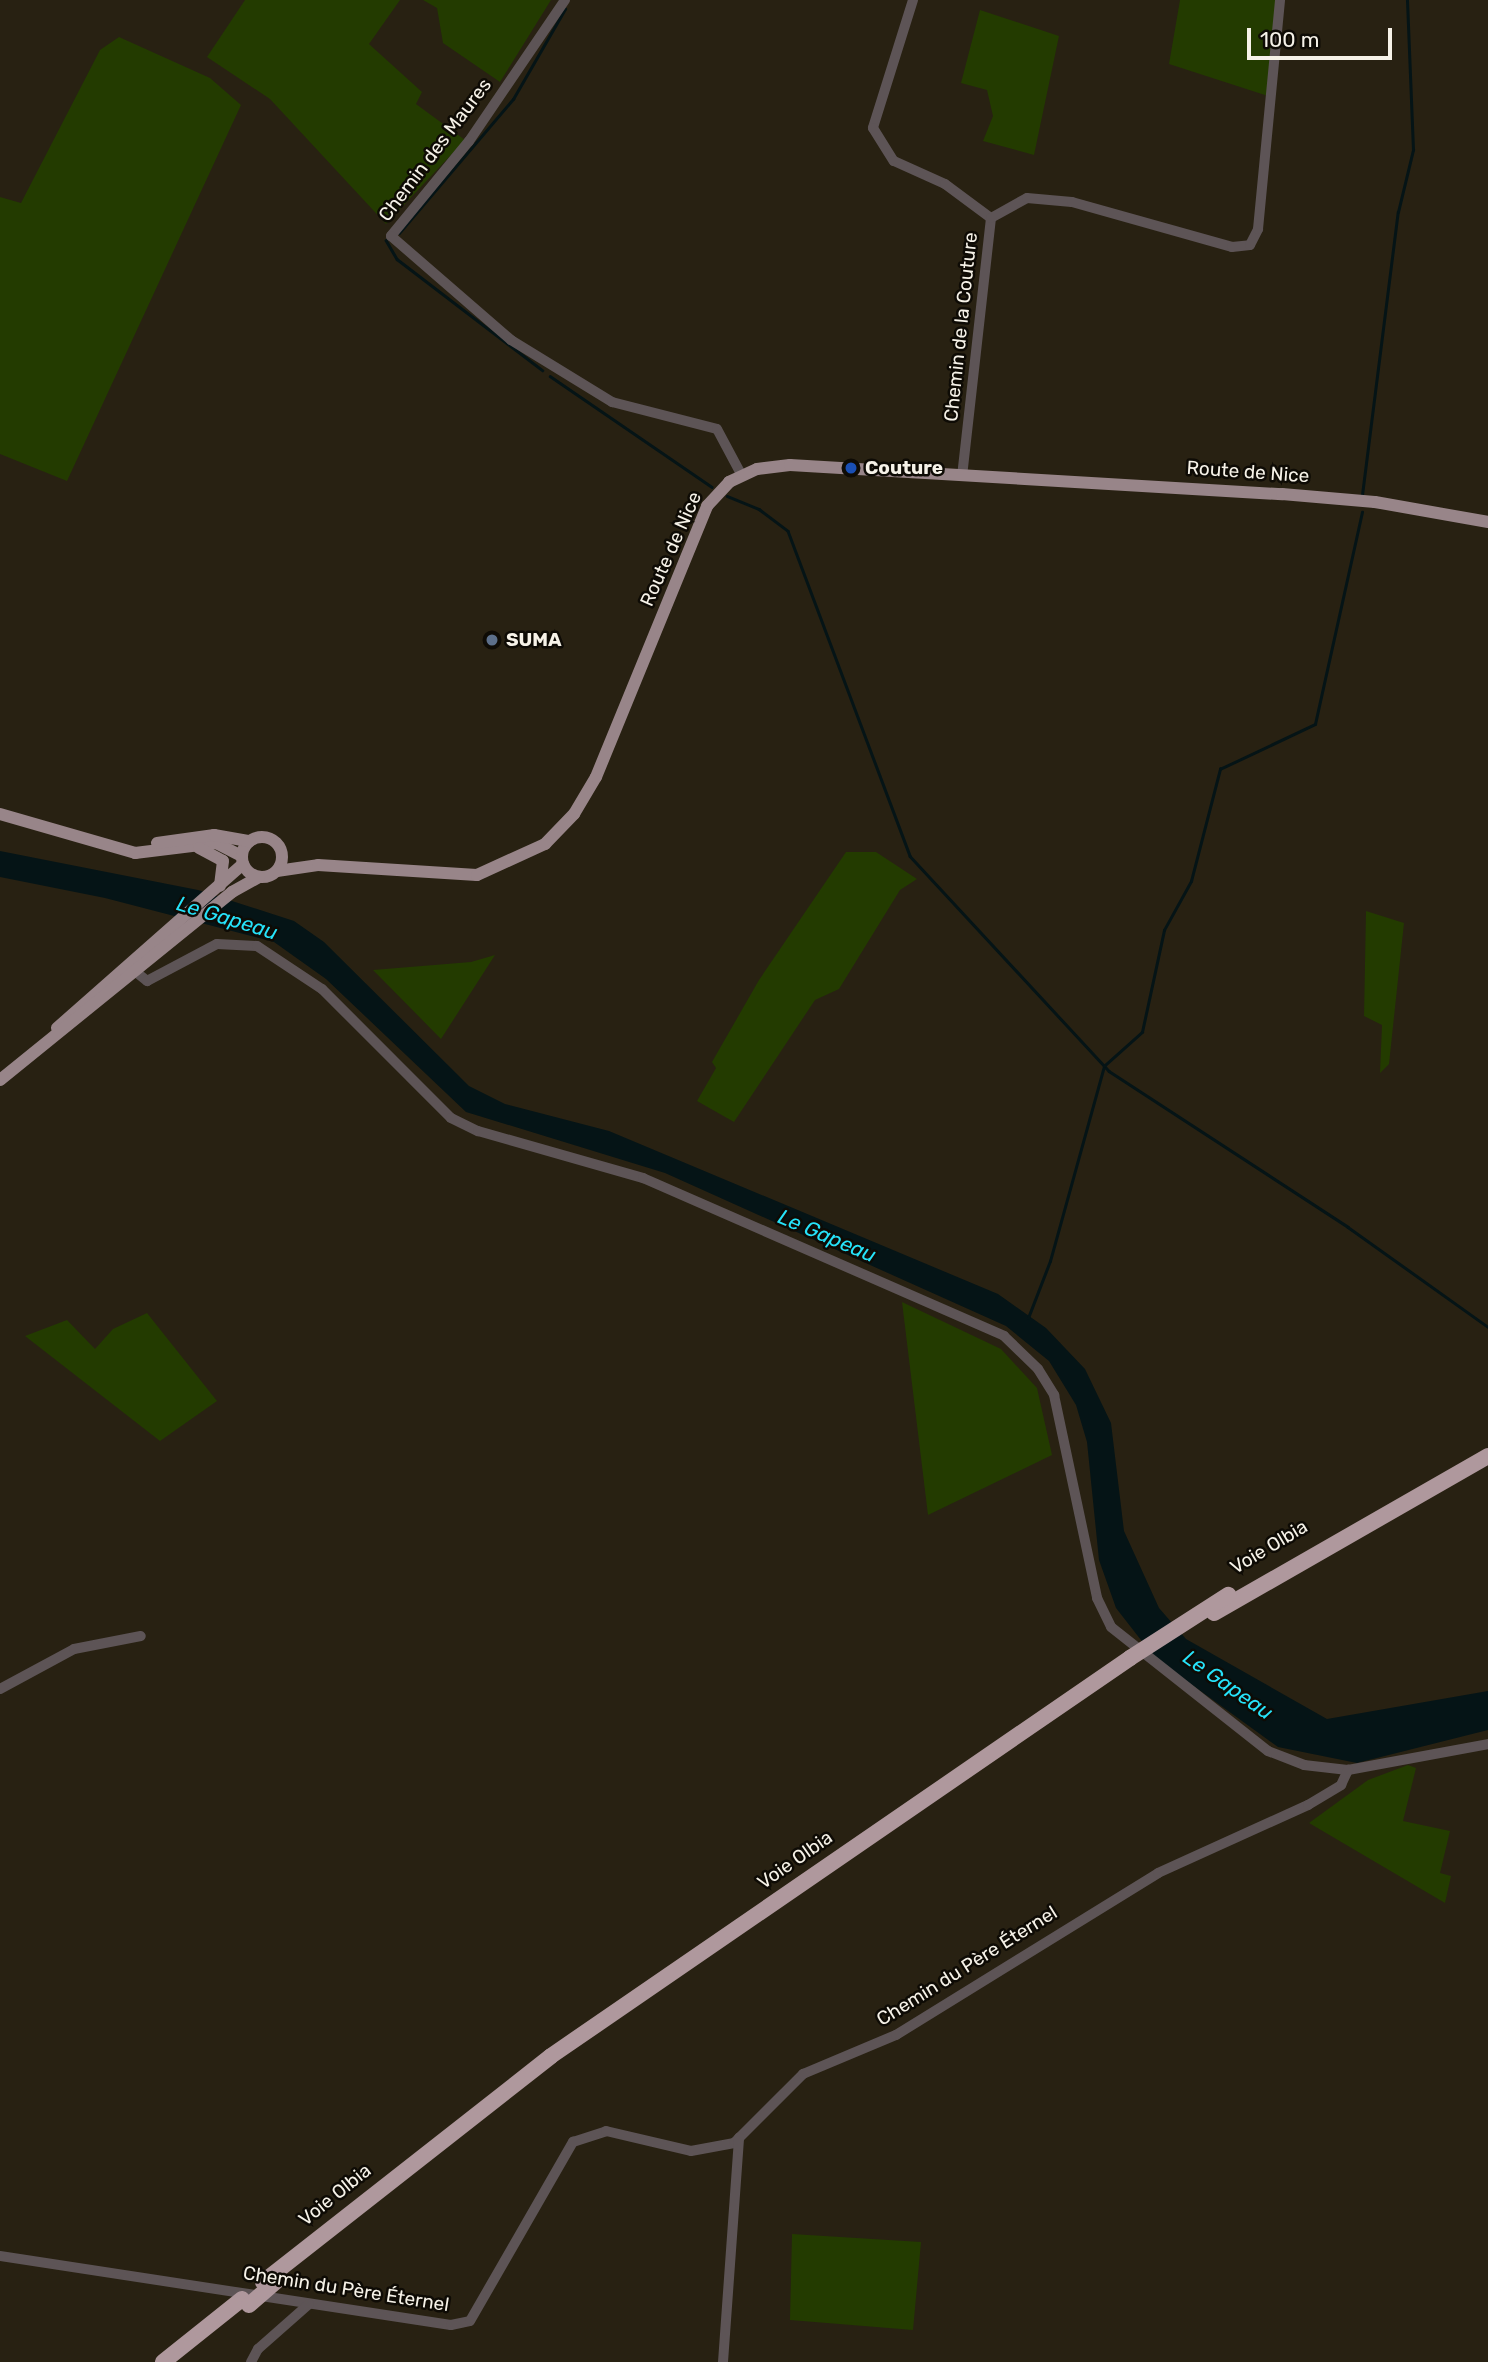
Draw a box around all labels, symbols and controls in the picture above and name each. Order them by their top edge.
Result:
scale bar [1250,14,1395,58]
text: 100 m [1260,27,1319,52]
street label: Chemin des Maures [374,74,496,226]
street label: Chemin de la Couture [940,231,982,423]
street label: Route de Nice [1186,456,1310,488]
place label: Couture [865,457,943,479]
marker: Couture [843,460,859,476]
street label: Route de Nice [636,488,706,610]
place label: SUMA [506,629,562,651]
marker: SUMA [484,632,500,648]
water label: Le Gapeau [174,891,280,945]
water label: Le Gapeau [774,1204,880,1268]
street label: Voie Olbia [1226,1515,1312,1579]
water label: Le Gapeau [1178,1645,1278,1725]
street label: Voie Olbia [753,1826,837,1894]
street label: Chemin du Père Éternel [873,1901,1061,2031]
street label: Voie Olbia [294,2159,376,2231]
street label: Chemin du Père Éternel [241,2261,451,2317]

